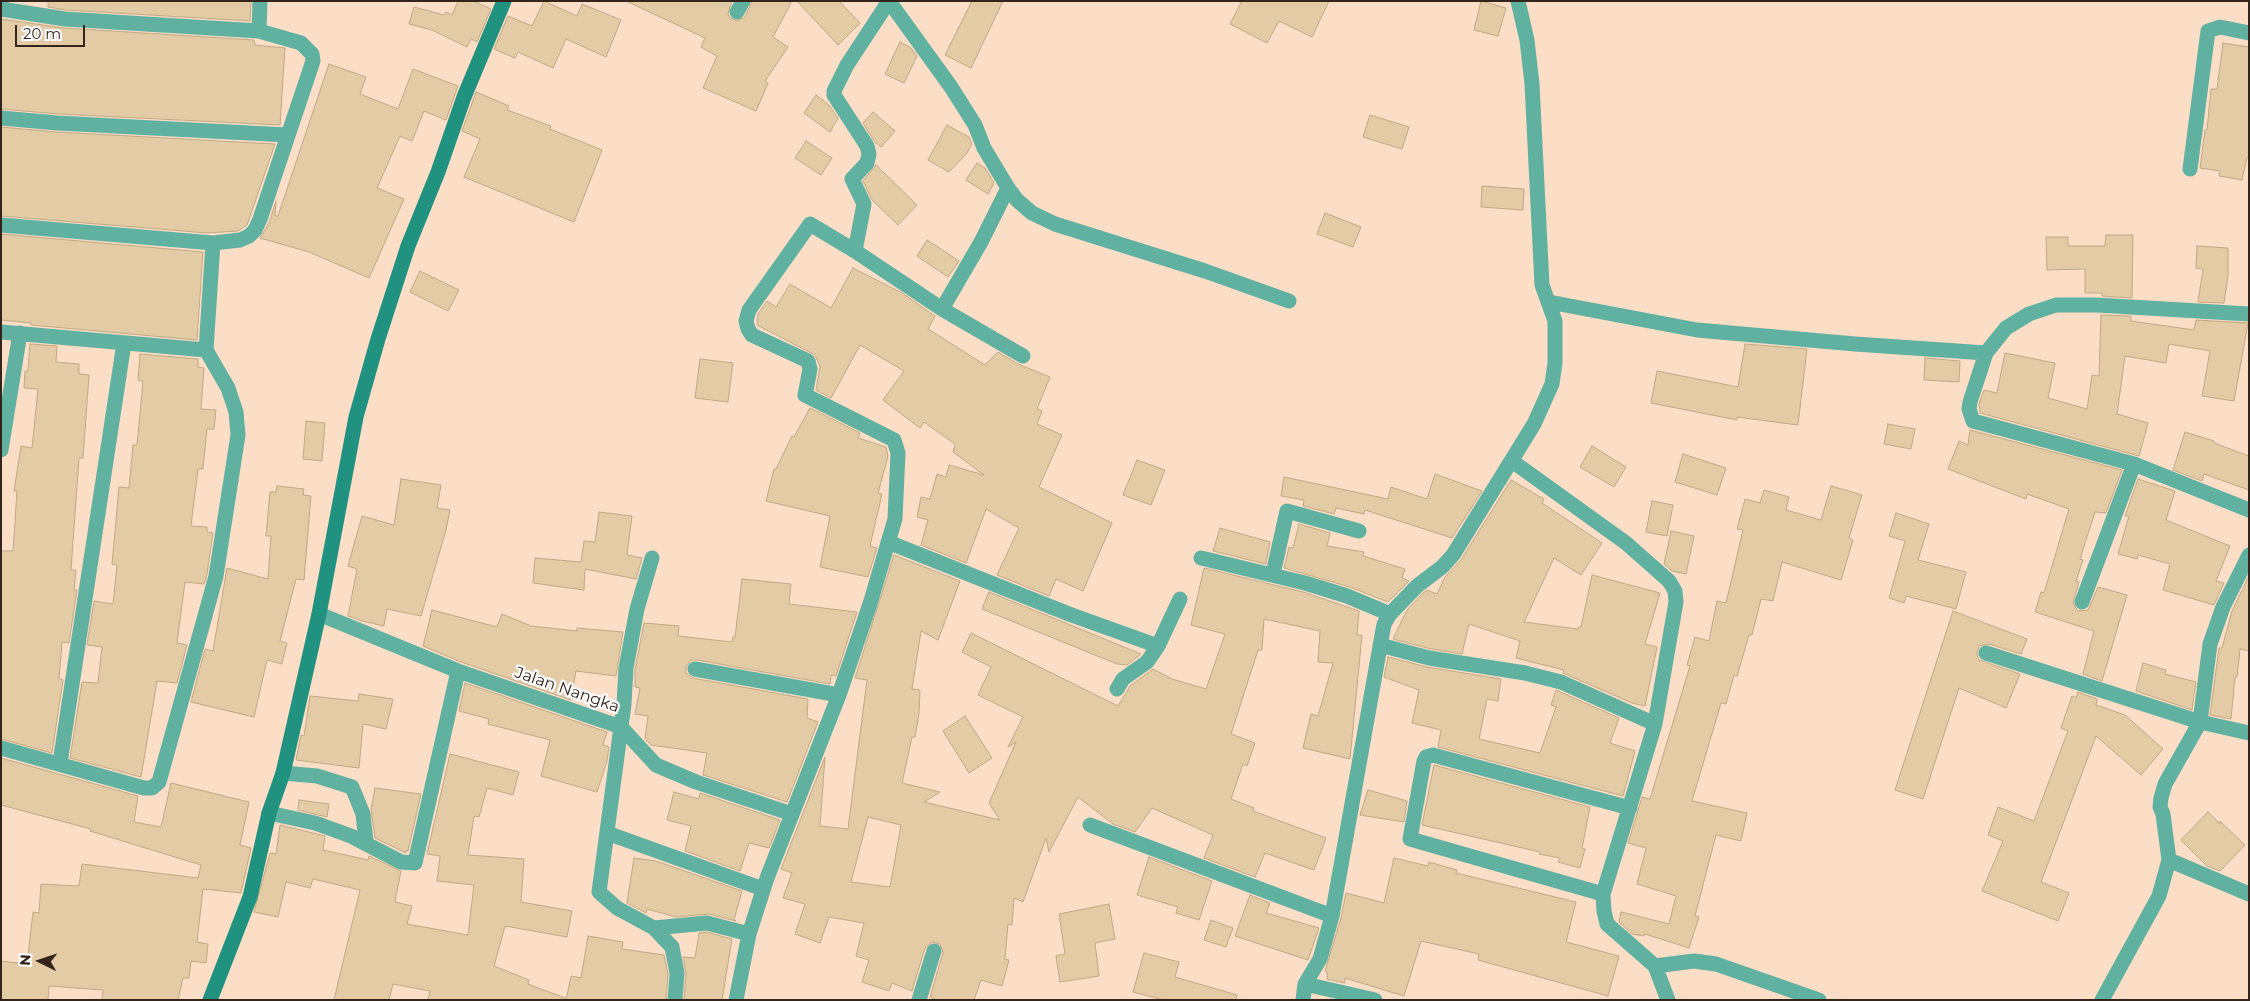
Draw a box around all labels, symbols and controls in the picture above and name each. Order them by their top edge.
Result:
scale bar [18,15,88,47]
text: 20 m [23,24,61,43]
street label: Jalan Nangka [512,663,622,717]
north arrow [15,936,65,986]
text: N [16,954,34,966]

